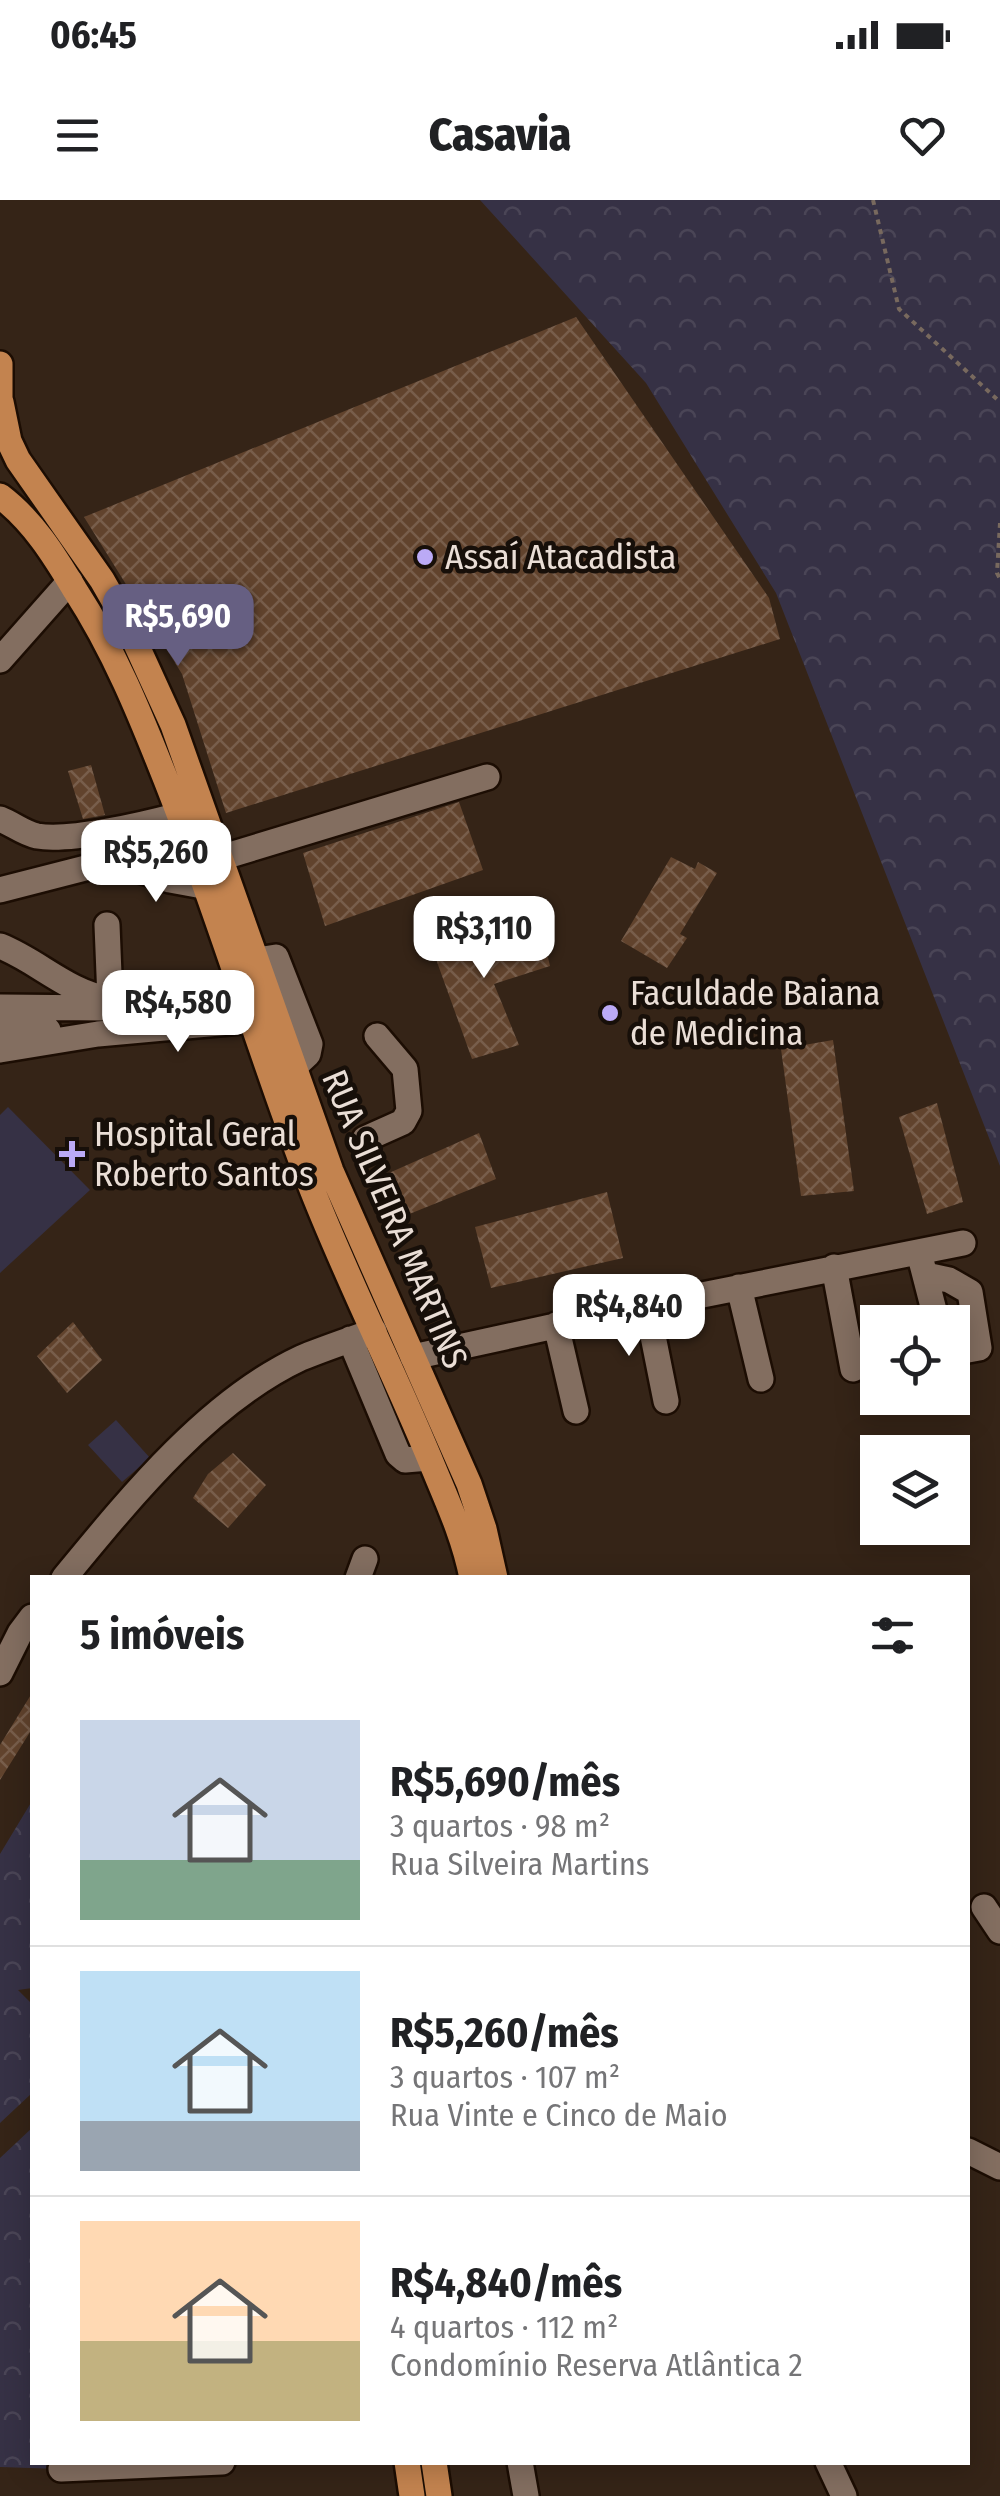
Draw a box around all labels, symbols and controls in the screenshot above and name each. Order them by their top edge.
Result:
text: 06:45 [50,12,137,58]
icon: menu [50,108,105,163]
text: Casavia [429,108,571,162]
icon: heart [895,108,950,163]
place label: Assaí Atacadista [445,536,676,578]
marker: Assaí Atacadista [414,546,436,568]
pin: R$5,690 [86,584,270,669]
text: R$5,690 [125,597,231,635]
pin: R$5,260 [64,820,248,905]
text: R$5,260 [103,833,209,871]
pin: R$3,110 [392,896,576,981]
text: R$3,110 [436,909,532,947]
pin: R$4,580 [86,970,270,1055]
place label: Faculdade Baiana de Medicina [630,972,881,1054]
text: R$4,580 [124,983,232,1021]
marker: Faculdade Baiana de Medicina [599,1002,621,1024]
street label: RUA SILVEIRA MARTINS [313,1064,477,1374]
place label: Hospital Geral Roberto Santos [94,1113,314,1195]
marker: Hospital Geral Roberto Santos [59,1141,85,1167]
pin: R$4,840 [537,1274,721,1359]
text: R$4,840 [575,1287,683,1325]
map controls [860,1305,970,1545]
button: locate [860,1305,970,1415]
button: layers [860,1435,970,1545]
icon: filters [865,1608,920,1663]
text: 5 imóveis [80,1610,244,1660]
text: R$5,690/mês [390,1757,620,1807]
icon: home [160,1760,280,1880]
text: 3 quartos · 98 m² [390,1807,610,1845]
text: Rua Silveira Martins [390,1845,649,1883]
text: R$5,260/mês [390,2008,619,2058]
icon: home [160,2011,280,2131]
text: 3 quartos · 107 m² [390,2058,620,2096]
text: Rua Vinte e Cinco de Maio [390,2096,728,2134]
text: R$4,840/mês [390,2258,622,2308]
icon: home [160,2261,280,2381]
text: 4 quartos · 112 m² [390,2308,618,2346]
text: Condomínio Reserva Atlântica 2 [390,2346,803,2384]

